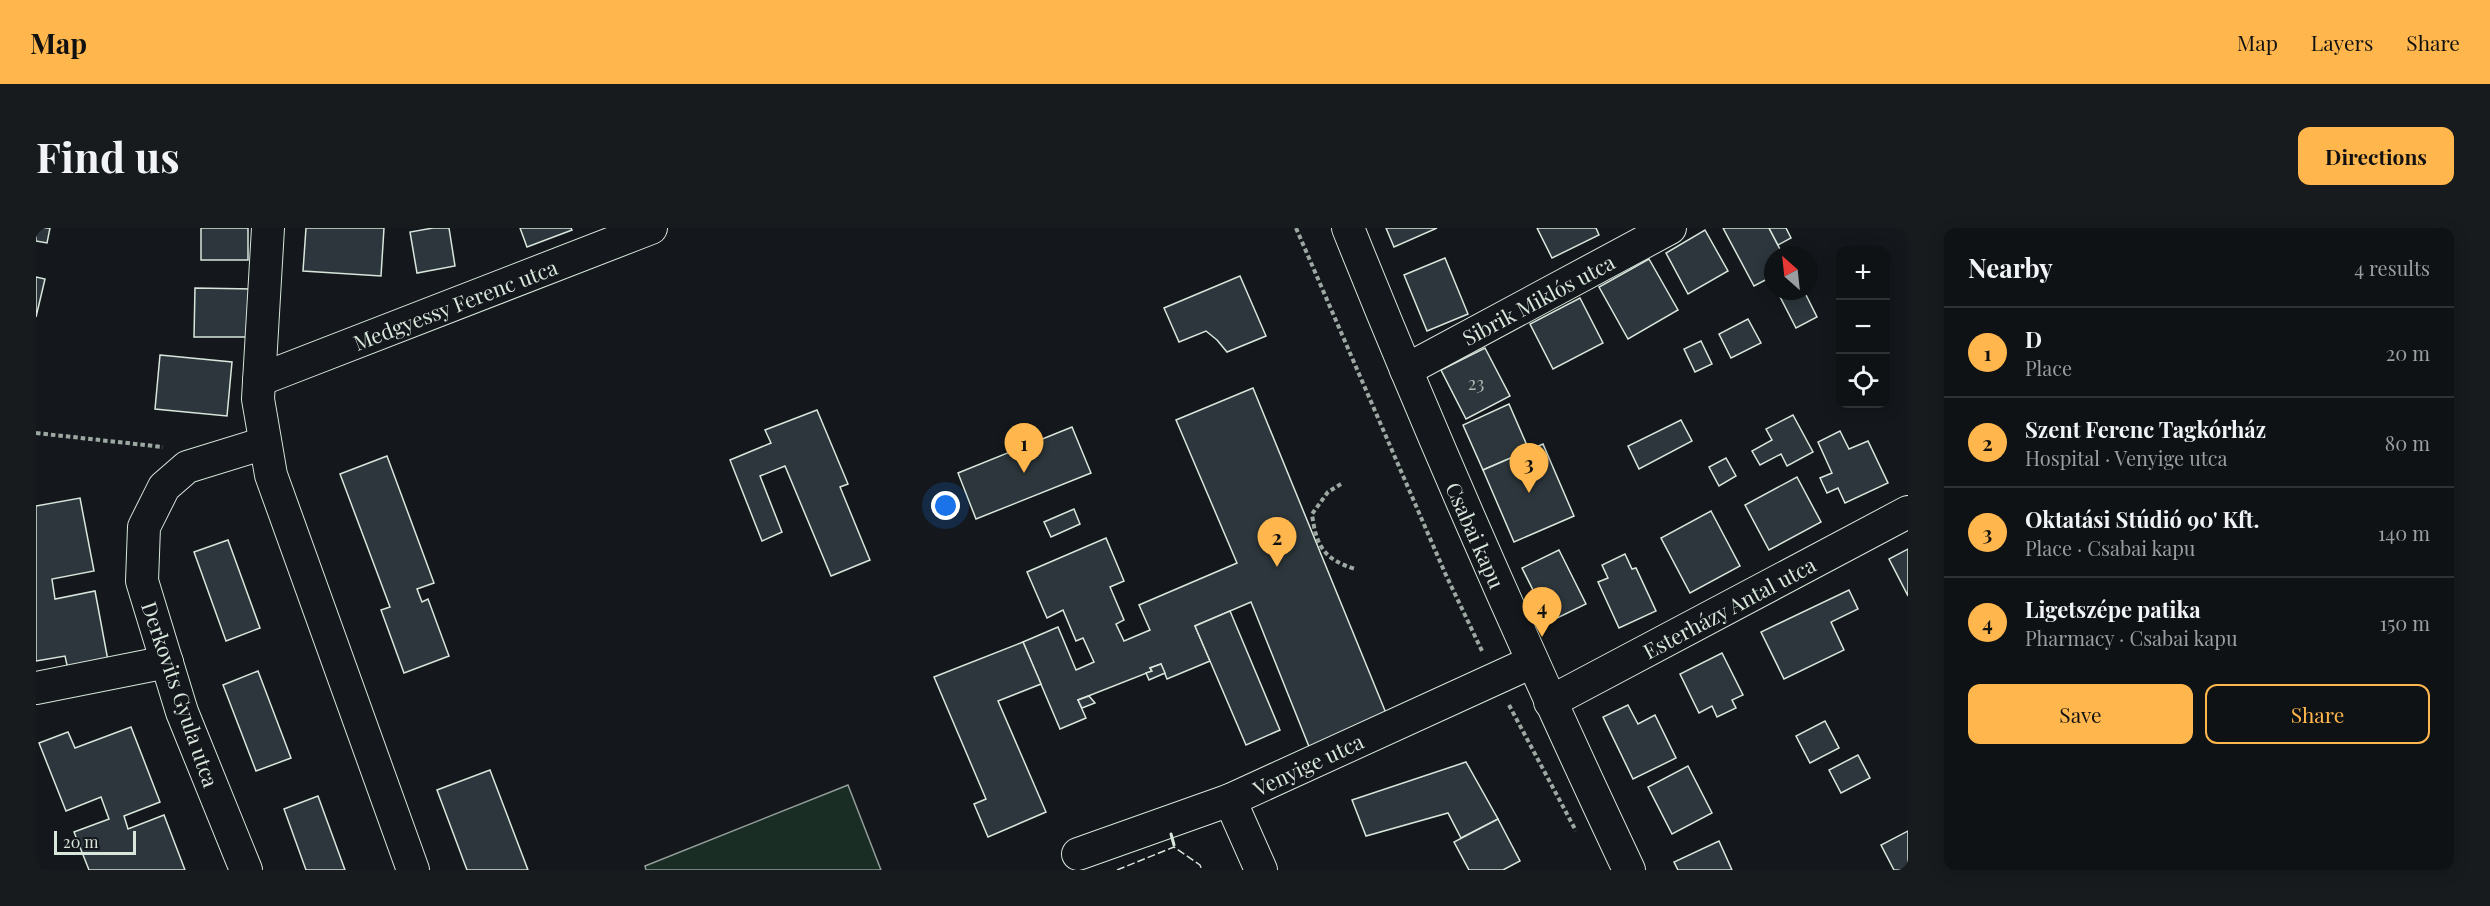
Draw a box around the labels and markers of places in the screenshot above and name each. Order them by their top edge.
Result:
pin: 1 [1004,424,1044,473]
pin: 3 [1510,444,1548,493]
pin: 2 [1258,518,1296,567]
pin: 4 [1522,588,1562,637]

